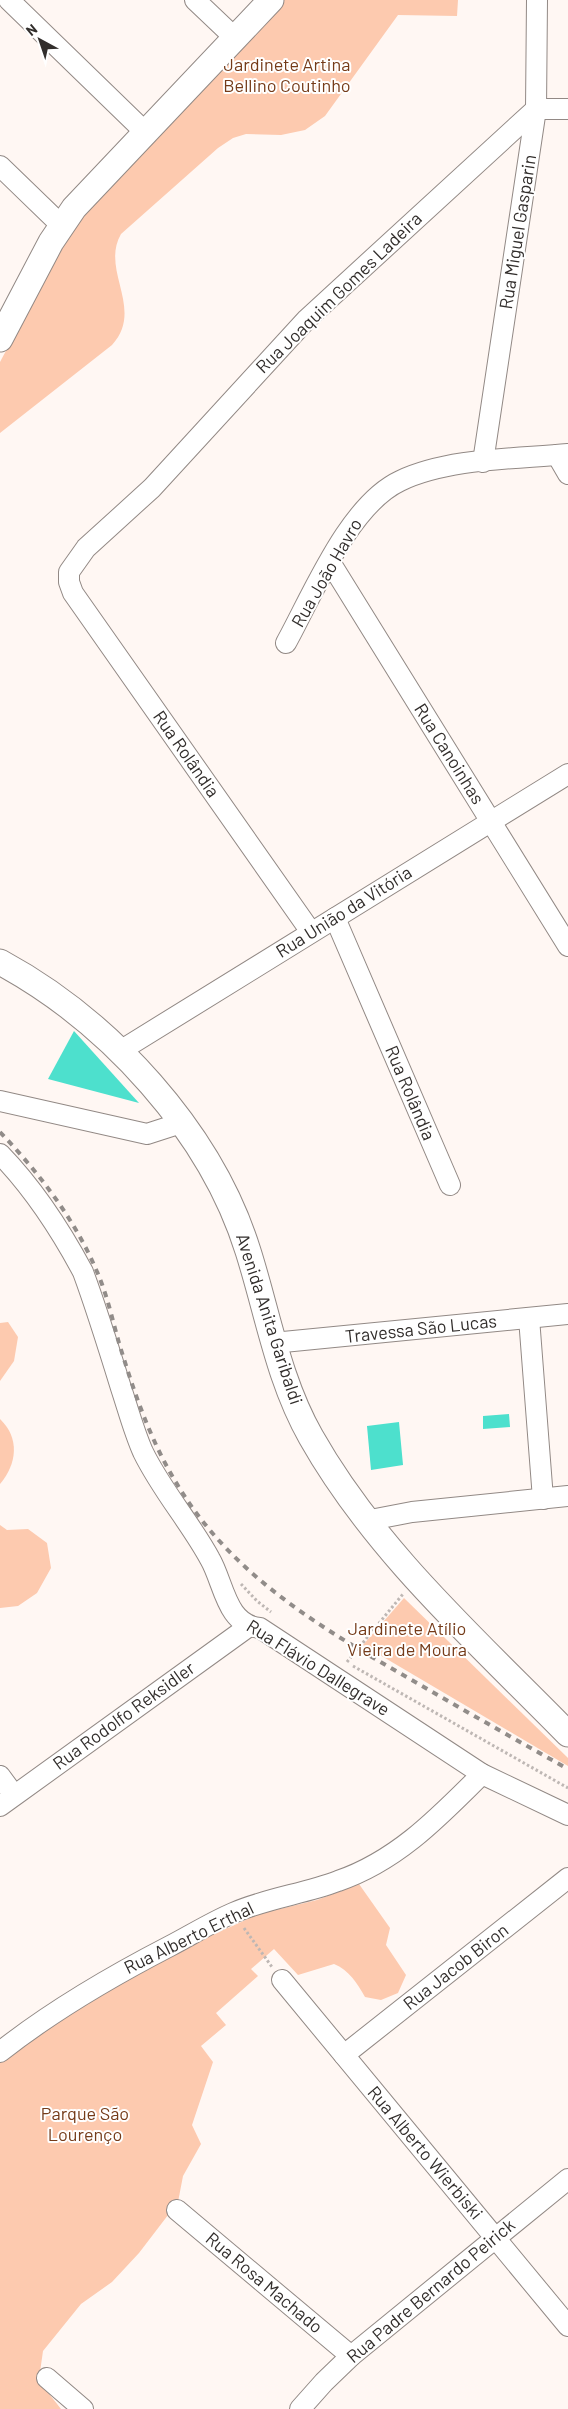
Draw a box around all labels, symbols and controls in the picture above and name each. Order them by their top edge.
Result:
north arrow [15,15,65,65]
text: N [22,20,40,39]
park label: Jardinete Artina Bellino Coutinho [223,53,351,96]
street label: Rua Miguel Gasparin [494,153,540,311]
street label: Rua Joaquim Gomes Ladeira [251,207,426,377]
street label: Rua João Havro [286,514,366,631]
street label: Rua Canoinhas [410,699,490,808]
street label: Rua Rolândia [149,706,225,801]
street label: Rua União da Vitória [271,860,415,962]
street label: Rua Rolândia [381,1042,441,1143]
street label: Avenida Anita Garibaldi [232,1230,308,1407]
street label: Travessa São Lucas [344,1309,498,1347]
street label: Rua Flávio Dallegrave [243,1614,394,1720]
park label: Jardinete Atílio Vieira de Moura [347,1617,467,1660]
street label: Rua Rodolfo Reksidler [48,1656,199,1774]
street label: Rua Alberto Erthal [120,1896,257,1978]
street label: Rua Jacob Biron [398,1918,512,2014]
street label: Rua Alberto Wierbiski [363,2081,488,2224]
park label: Parque São Lourenço [41,2102,129,2145]
street label: Rua Padre Bernardo Peirick [342,2213,519,2367]
street label: Rua Rosa Machado [202,2227,328,2337]

